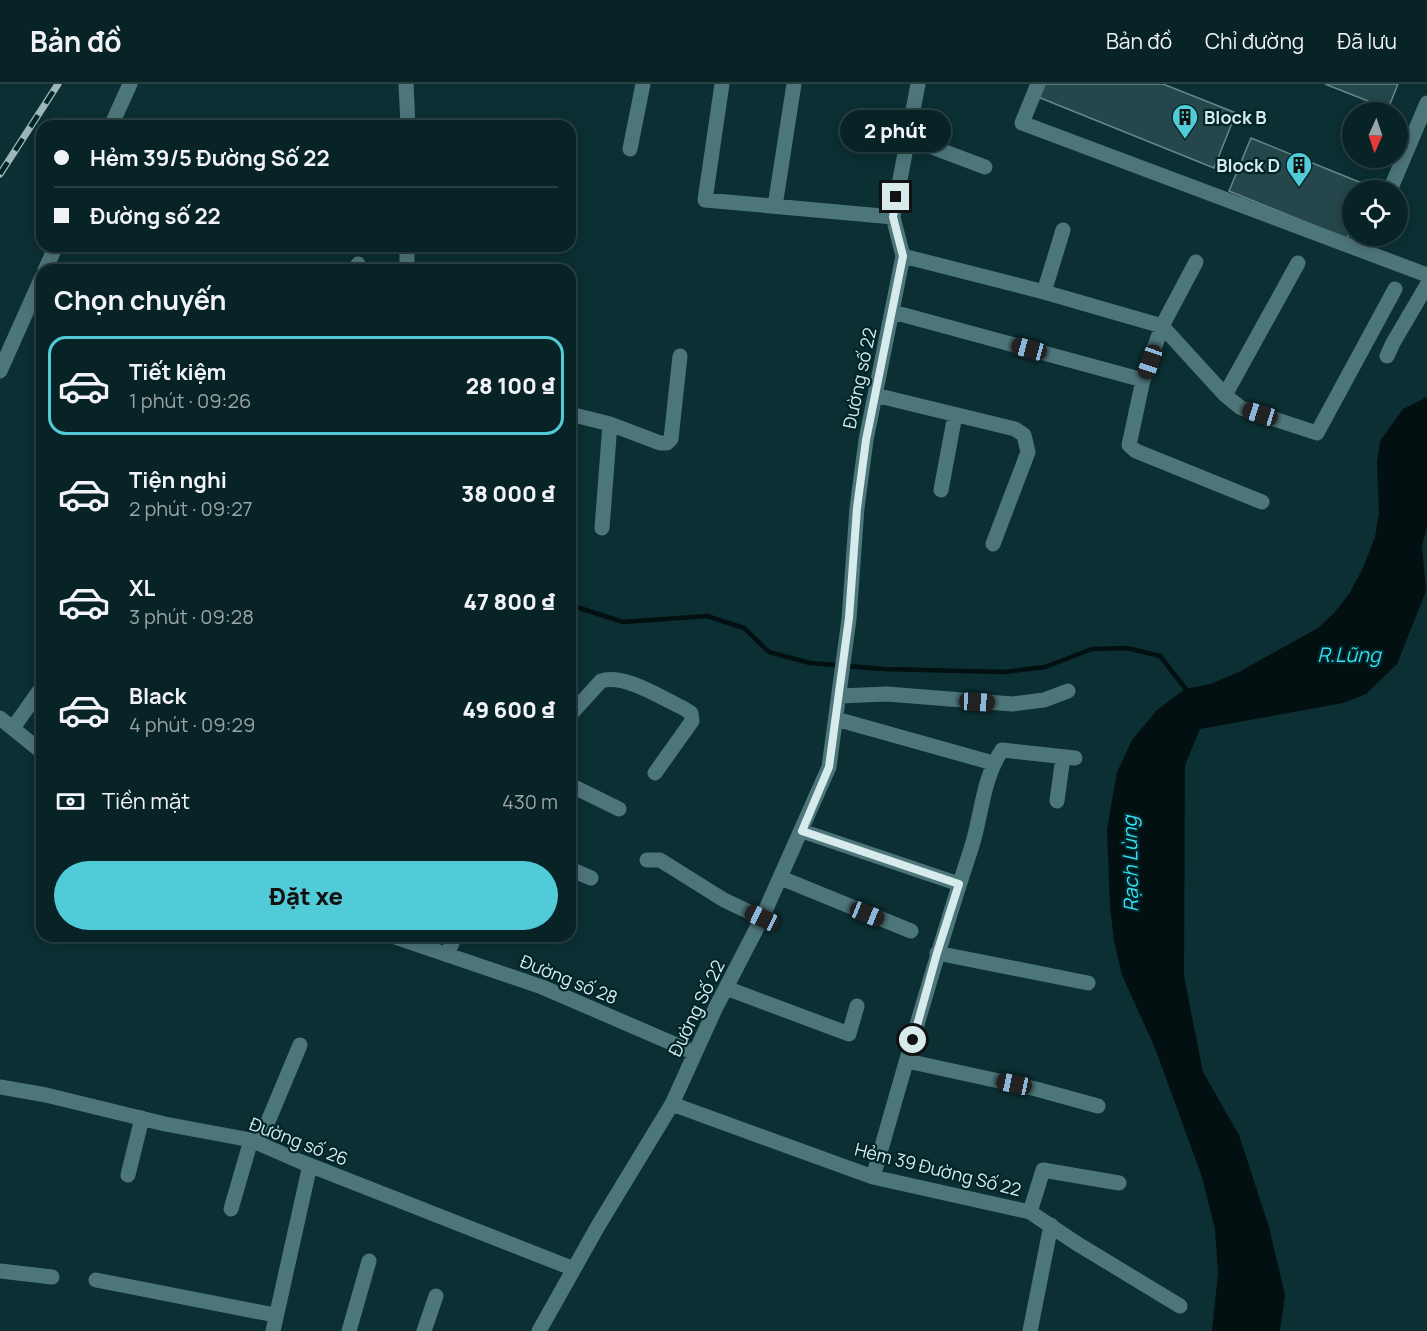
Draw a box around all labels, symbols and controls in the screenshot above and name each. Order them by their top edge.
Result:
text: Bản đồ [30,22,122,60]
text: Bản đồ [1106,27,1172,55]
text: Chỉ đường [1205,27,1304,55]
text: Đã lưu [1337,27,1397,55]
building icon: Block B [1170,102,1200,140]
north arrow [1342,102,1408,168]
map controls [1342,102,1408,246]
place label: Block B [1204,105,1267,129]
callout: 2 phút [840,110,952,152]
text: 2 phút [864,117,927,144]
text: Hẻm 39/5 Đường Số 22 [90,143,329,173]
building icon: Block D [1284,150,1314,188]
place label: Block D [1216,153,1280,177]
button: locate [1342,180,1408,246]
route end [882,183,909,210]
text: Đường số 22 [90,201,221,231]
text: Chọn chuyến [54,281,226,318]
street label: Đường số 22 [837,325,881,431]
car [1009,336,1049,362]
car [1136,342,1164,382]
text: Tiết kiệm [129,357,226,387]
icon: car [57,359,111,413]
text: 28 100 ₫ [466,371,555,401]
text: 1 phút · 09:26 [129,387,251,414]
car [1240,400,1280,428]
text: Tiện nghi [129,465,227,495]
icon: car [57,467,111,521]
text: 38 000 ₫ [461,479,555,509]
text: 2 phút · 09:27 [129,495,253,522]
text: XL [129,573,155,603]
icon: car [57,575,111,629]
text: 47 800 ₫ [464,587,555,617]
text: 3 phút · 09:28 [129,603,254,630]
water label: R.Lũng [1317,641,1383,668]
text: Black [129,681,186,711]
icon: car [57,683,111,737]
car [959,692,995,712]
text: 49 600 ₫ [463,695,555,725]
text: 4 phút · 09:29 [129,711,255,738]
icon: cash [54,785,87,818]
text: Tiền mặt [102,786,190,816]
text: 430 m [502,788,558,815]
water label: Rạch Lùng [1116,813,1144,912]
button: Đặt xe [54,861,558,930]
car [847,899,887,929]
car [742,902,782,934]
street label: Đường số 28 [517,949,621,1009]
street label: Đường Số 22 [662,956,730,1060]
route start [899,1026,926,1053]
car [995,1071,1033,1097]
street label: Đường số 26 [246,1111,352,1171]
street label: Hẻm 39 Đường Số 22 [852,1137,1024,1201]

